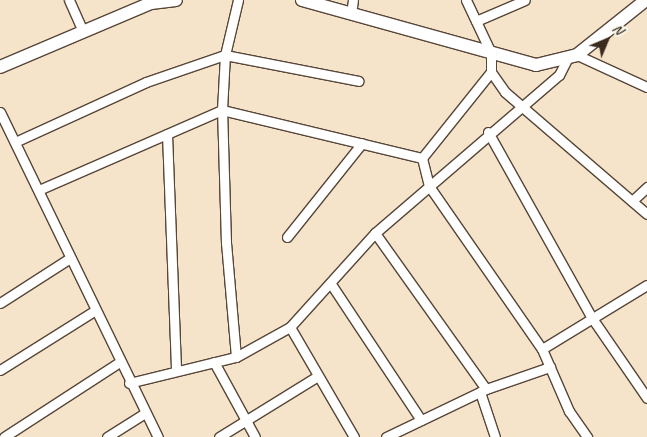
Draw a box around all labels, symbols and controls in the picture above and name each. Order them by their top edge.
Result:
north arrow [582,15,632,65]
text: N [609,20,627,38]

